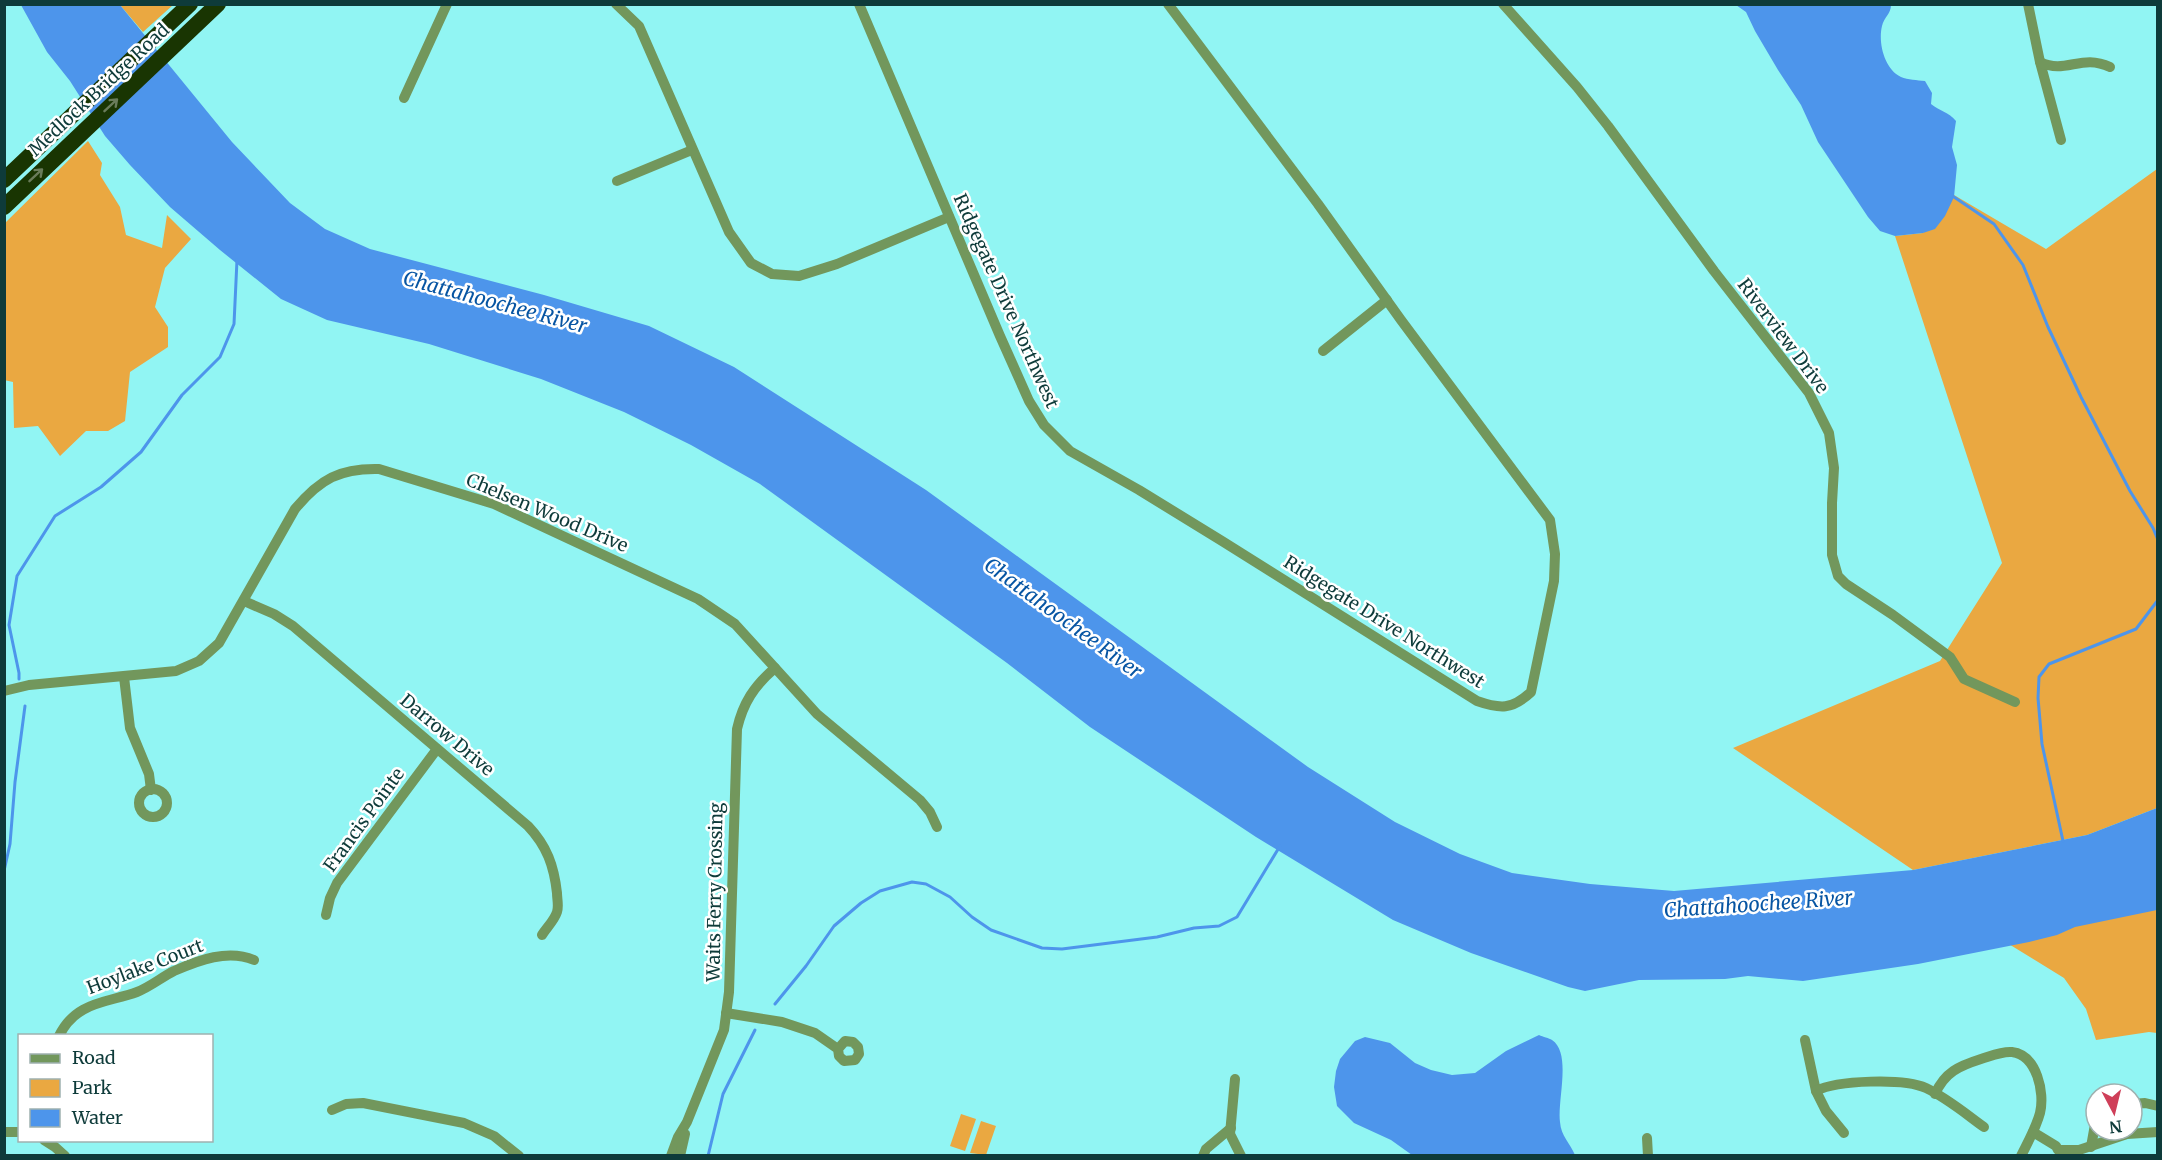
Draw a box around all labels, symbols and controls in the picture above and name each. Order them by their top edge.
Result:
street label: Medlock Bridge Road [23,18,174,161]
one-way arrow [104,98,119,112]
one-way arrow [29,168,44,183]
street label: Ridgegate Drive Northwest [949,190,1064,412]
water label: Chattahoochee River [401,265,591,338]
street label: Riverview Drive [1733,274,1834,398]
street label: Chelsen Wood Drive [463,468,632,557]
street label: Ridgegate Drive Northwest [1280,550,1489,693]
water label: Chattahoochee River [979,552,1148,684]
street label: Darrow Drive [396,689,499,781]
street label: Francis Pointe [318,763,409,876]
street label: Waits Ferry Crossing [701,802,728,983]
water label: Chattahoochee River [1663,884,1854,923]
street label: Hoylake Court [83,934,206,999]
legend [18,1034,213,1142]
text: Road [72,1046,116,1069]
text: Park [72,1076,113,1099]
north arrow [2084,1082,2144,1142]
text: Water [71,1106,123,1129]
text: N [2108,1116,2123,1138]

